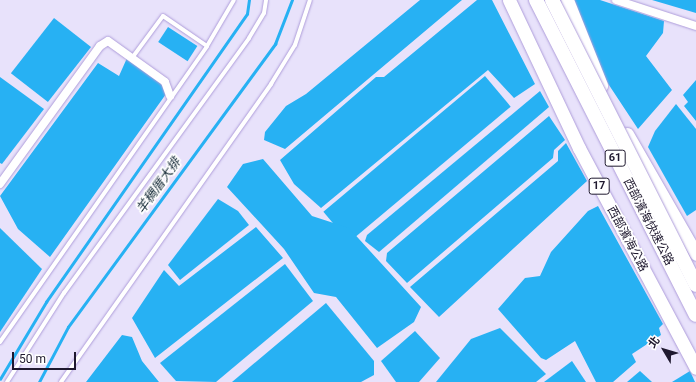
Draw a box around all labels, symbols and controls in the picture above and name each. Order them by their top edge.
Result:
road number: 61 [604,149,626,167]
water label: 羊稠厝大排 [134,155,184,217]
street label: 西部濱海快速公路 [620,176,676,268]
road number: 17 [588,177,610,195]
street label: 西部濱海公路 [604,204,650,274]
north arrow [644,330,684,370]
text: 北 [646,334,663,351]
scale bar [14,344,78,370]
text: 50 m [19,352,46,366]

